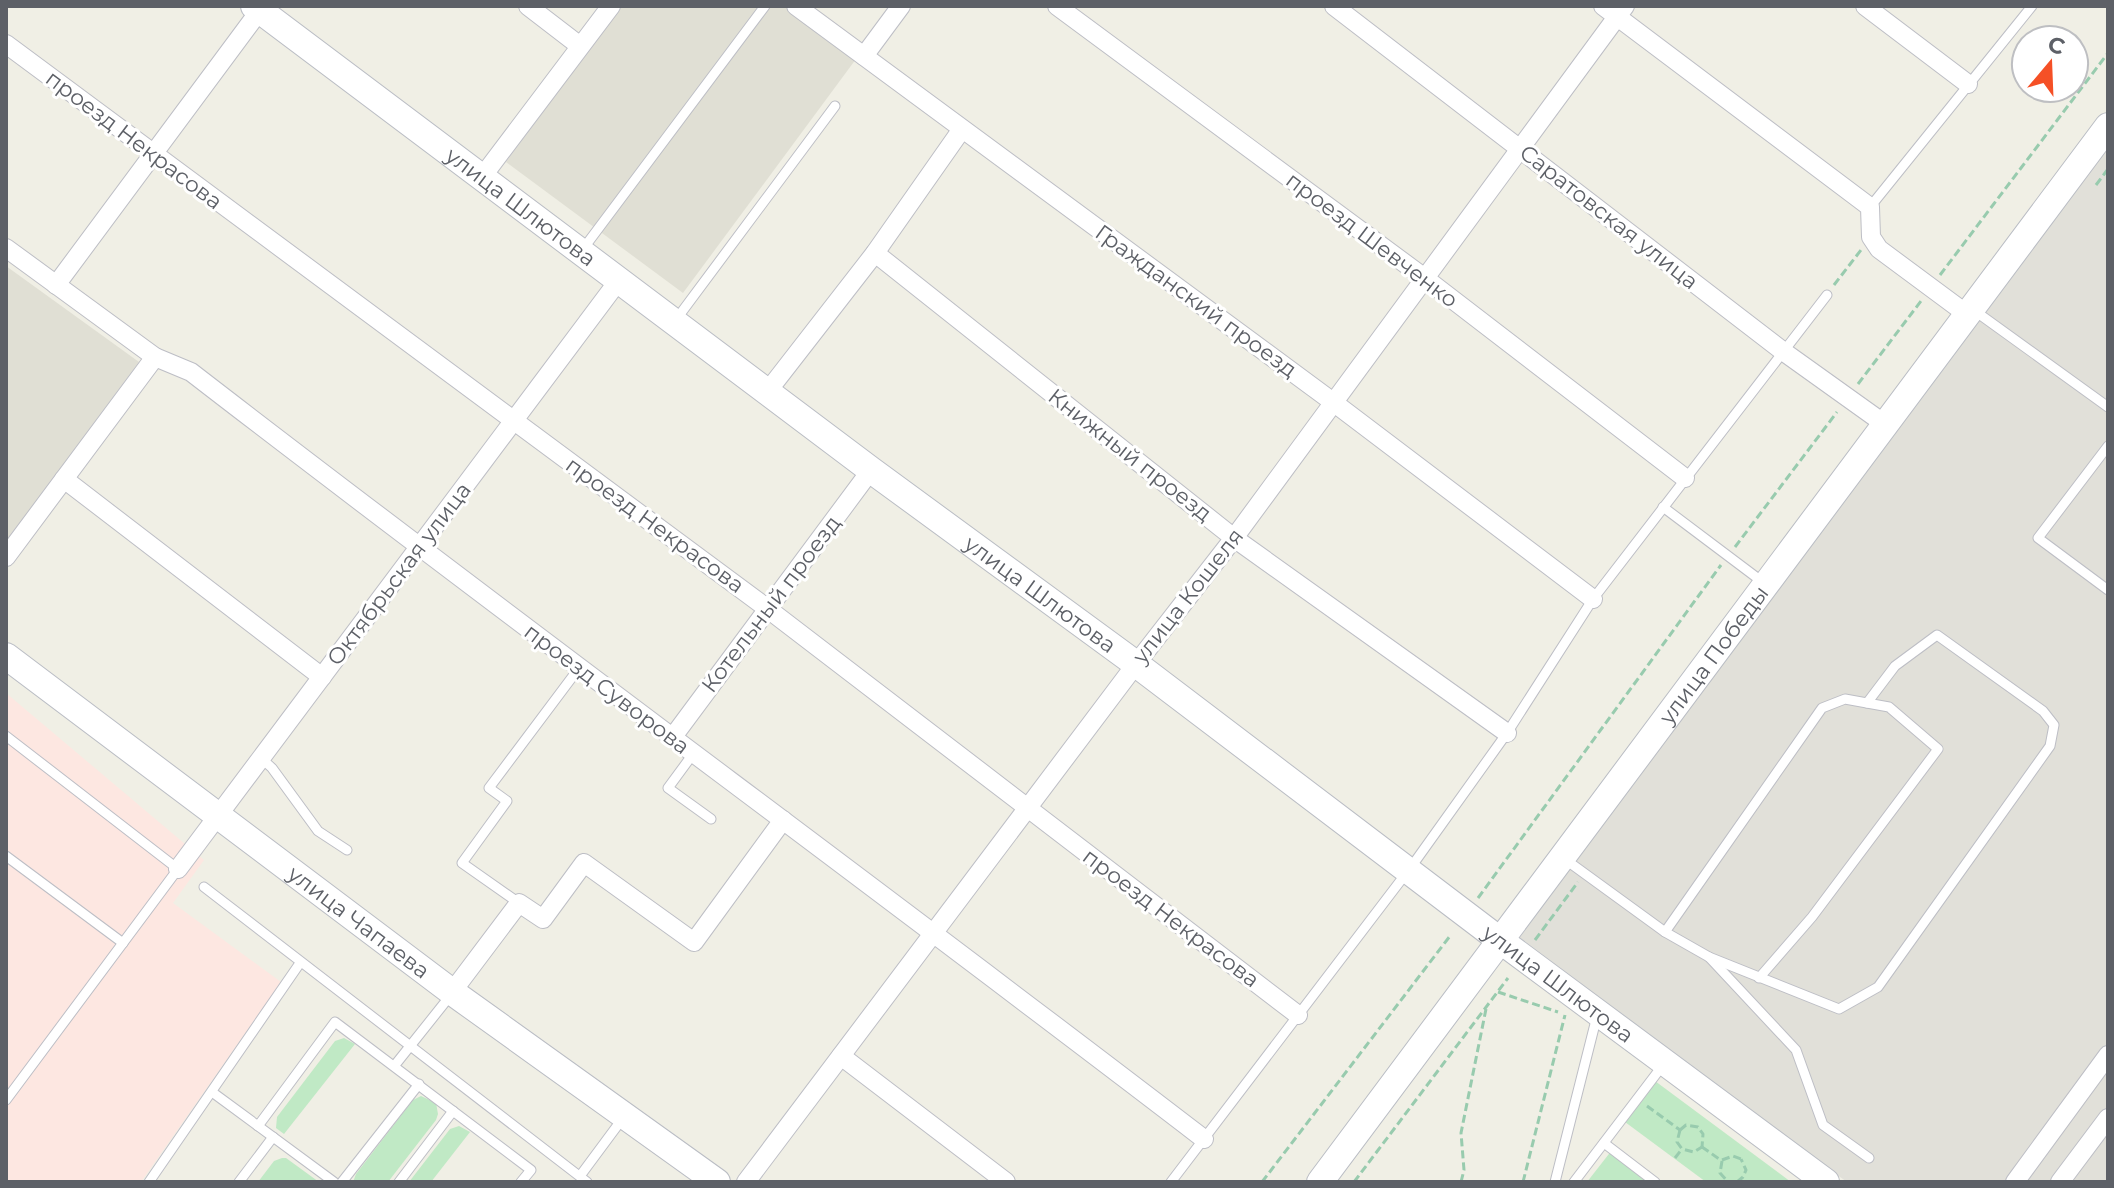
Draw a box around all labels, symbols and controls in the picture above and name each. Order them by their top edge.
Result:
north arrow [2010,24,2090,104]
text: С [2044,30,2068,61]
street label: проезд Некрасова [40,65,228,215]
street label: Саратовская улица [1514,139,1704,295]
street label: улица Шлютова [440,141,601,272]
street label: проезд Шевченко [1281,167,1463,313]
street label: Гражданский проезд [1090,219,1302,383]
street label: Книжный проезд [1043,383,1217,527]
street label: проезд Некрасова [560,451,750,599]
street label: Октябрьская улица [321,477,477,671]
street label: Котельный проезд [696,510,846,698]
street label: улица Кошеля [1126,523,1249,670]
street label: улица Шлютова [959,529,1122,658]
street label: улица Победы [1652,580,1774,730]
street label: проезд Суворова [519,618,695,760]
street label: проезд Некрасова [1077,843,1265,993]
street label: улица Чапаева [282,859,435,984]
street label: улица Шлютова [1477,918,1639,1048]

